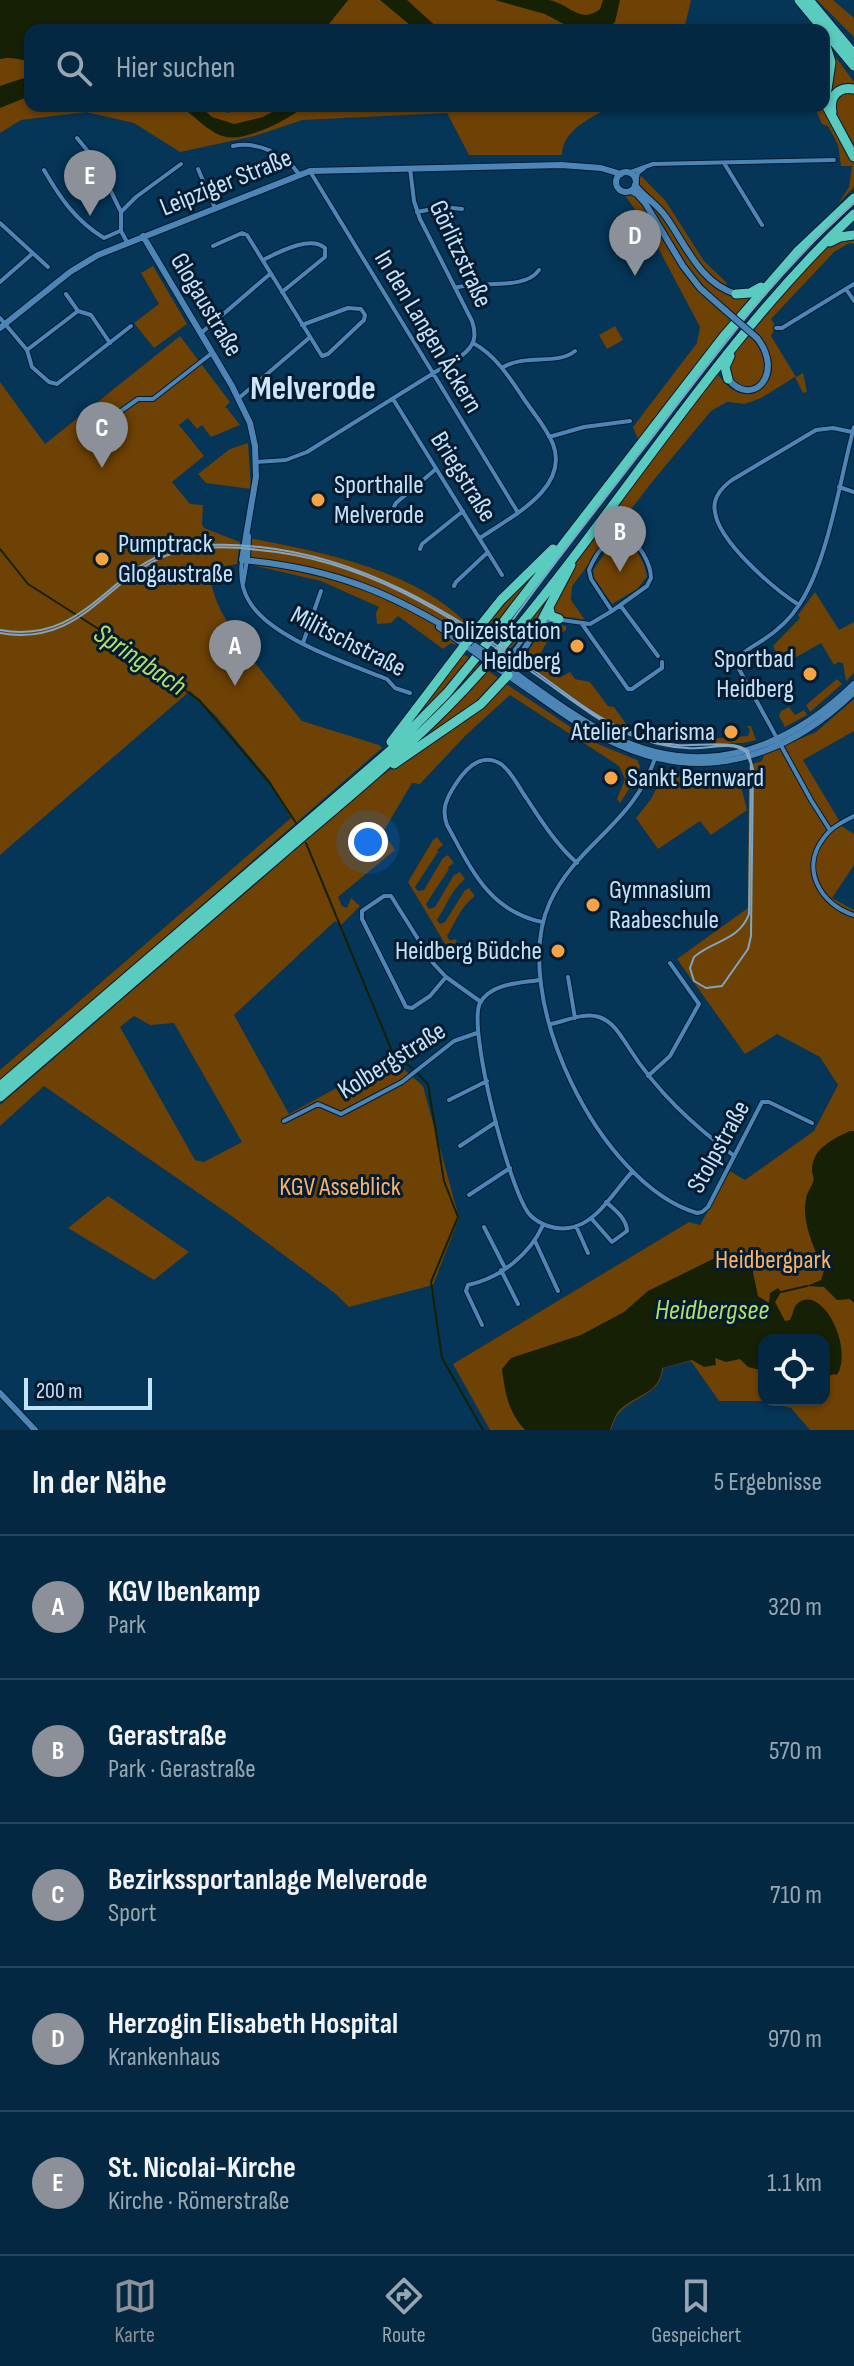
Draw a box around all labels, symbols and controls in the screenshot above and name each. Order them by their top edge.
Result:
search box [24,24,830,112]
icon: search [52,46,96,90]
text: Hier suchen [116,50,235,86]
street label: Leipziger Straße [156,143,296,223]
pin: E [64,150,116,216]
street label: Görlitzstraße [422,195,498,313]
pin: D [609,210,661,276]
street label: In den Langen Äckern [367,245,489,419]
street label: Glogaustraße [163,248,249,362]
district label: Melverode [250,368,376,409]
pin: C [76,402,128,468]
street label: Briegstraße [423,426,503,528]
place label: Sporthalle Melverode [334,470,424,531]
marker: Sporthalle Melverode [309,491,327,509]
pin: B [594,506,646,572]
place label: Pumptrack Glogaustraße [118,529,233,590]
marker: Pumptrack Glogaustraße [93,550,111,568]
street label: Militschstraße [285,600,411,684]
place label: Polizeistation Heidberg [443,616,561,677]
water label: Springbach [87,617,193,703]
pin: A [209,620,261,686]
marker: Polizeistation Heidberg [568,637,586,655]
place label: Sportbad Heidberg [714,644,794,705]
marker: Sportbad Heidberg [801,665,819,683]
place label: Atelier Charisma [570,717,715,748]
marker: Atelier Charisma [722,723,740,741]
place label: Sankt Bernward [627,763,764,794]
marker: Sankt Bernward [602,769,620,787]
your location [348,822,388,862]
place label: Gymnasium Raabeschule [609,875,719,936]
marker: Gymnasium Raabeschule [584,896,602,914]
place label: Heidberg Büdche [395,936,542,967]
marker: Heidberg Büdche [549,942,567,960]
street label: Kolbergstraße [332,1016,452,1106]
street label: Stolpstraße [681,1095,757,1199]
park label: KGV Asseblick [279,1172,401,1203]
park label: Heidbergpark [715,1245,831,1276]
water label: Heidbergsee [655,1294,769,1327]
map controls [758,1334,830,1406]
button: locate [758,1334,830,1406]
scale bar [24,1374,152,1410]
text: 200 m [36,1378,82,1405]
text: In der Nähe [32,1462,167,1503]
text: 5 Ergebnisse [714,1467,822,1498]
text: KGV Ibenkamp [108,1574,260,1610]
text: A [52,1592,64,1623]
text: 320 m [768,1592,822,1623]
text: Park [108,1610,146,1641]
text: Gerastraße [108,1718,227,1754]
text: B [52,1736,64,1767]
text: 570 m [769,1736,822,1767]
text: Park · Gerastraße [108,1754,256,1785]
text: Bezirkssportanlage Melverode [108,1862,427,1898]
text: C [51,1880,65,1911]
text: 710 m [770,1880,822,1911]
text: Sport [108,1898,156,1929]
text: Herzogin Elisabeth Hospital [108,2006,398,2042]
text: D [51,2024,65,2055]
text: 970 m [768,2024,822,2055]
text: Krankenhaus [108,2042,220,2073]
text: St. Nicolai-Kirche [108,2150,296,2186]
text: E [52,2168,64,2199]
text: 1.1 km [767,2168,822,2199]
text: Kirche · Römerstraße [108,2186,290,2217]
tab: Karte [113,2274,157,2349]
tab: Route [382,2274,426,2349]
tab: Gespeichert [651,2274,741,2349]

